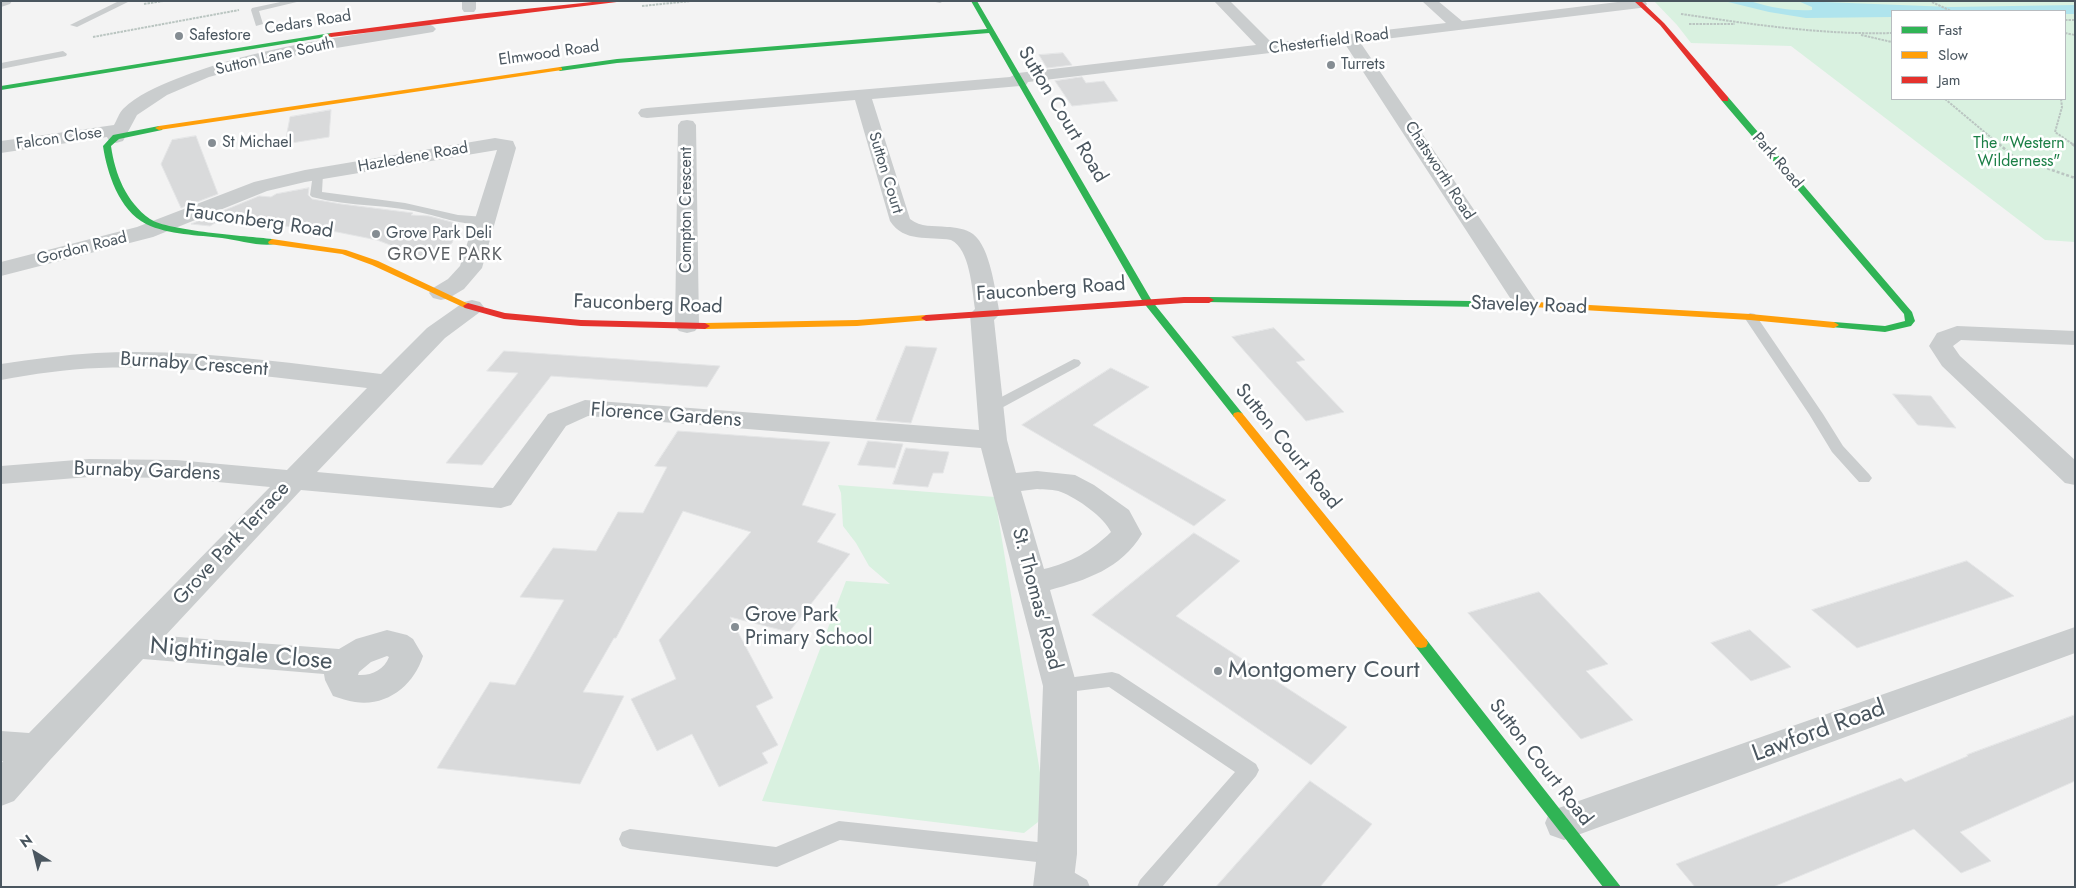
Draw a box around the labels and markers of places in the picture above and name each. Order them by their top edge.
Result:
place label: Safestore [189,26,251,46]
marker: Safestore [173,30,185,42]
place label: Turrets [1341,55,1385,75]
marker: Turrets [1325,59,1337,71]
place label: St Michael [222,133,292,153]
marker: St Michael [206,137,218,149]
place label: Grove Park Deli [386,224,492,244]
marker: Grove Park Deli [370,228,382,240]
place label: Grove Park Primary School [745,604,873,651]
marker: Grove Park Primary School [729,621,741,633]
place label: Montgomery Court [1228,657,1420,685]
marker: Montgomery Court [1212,665,1224,677]

